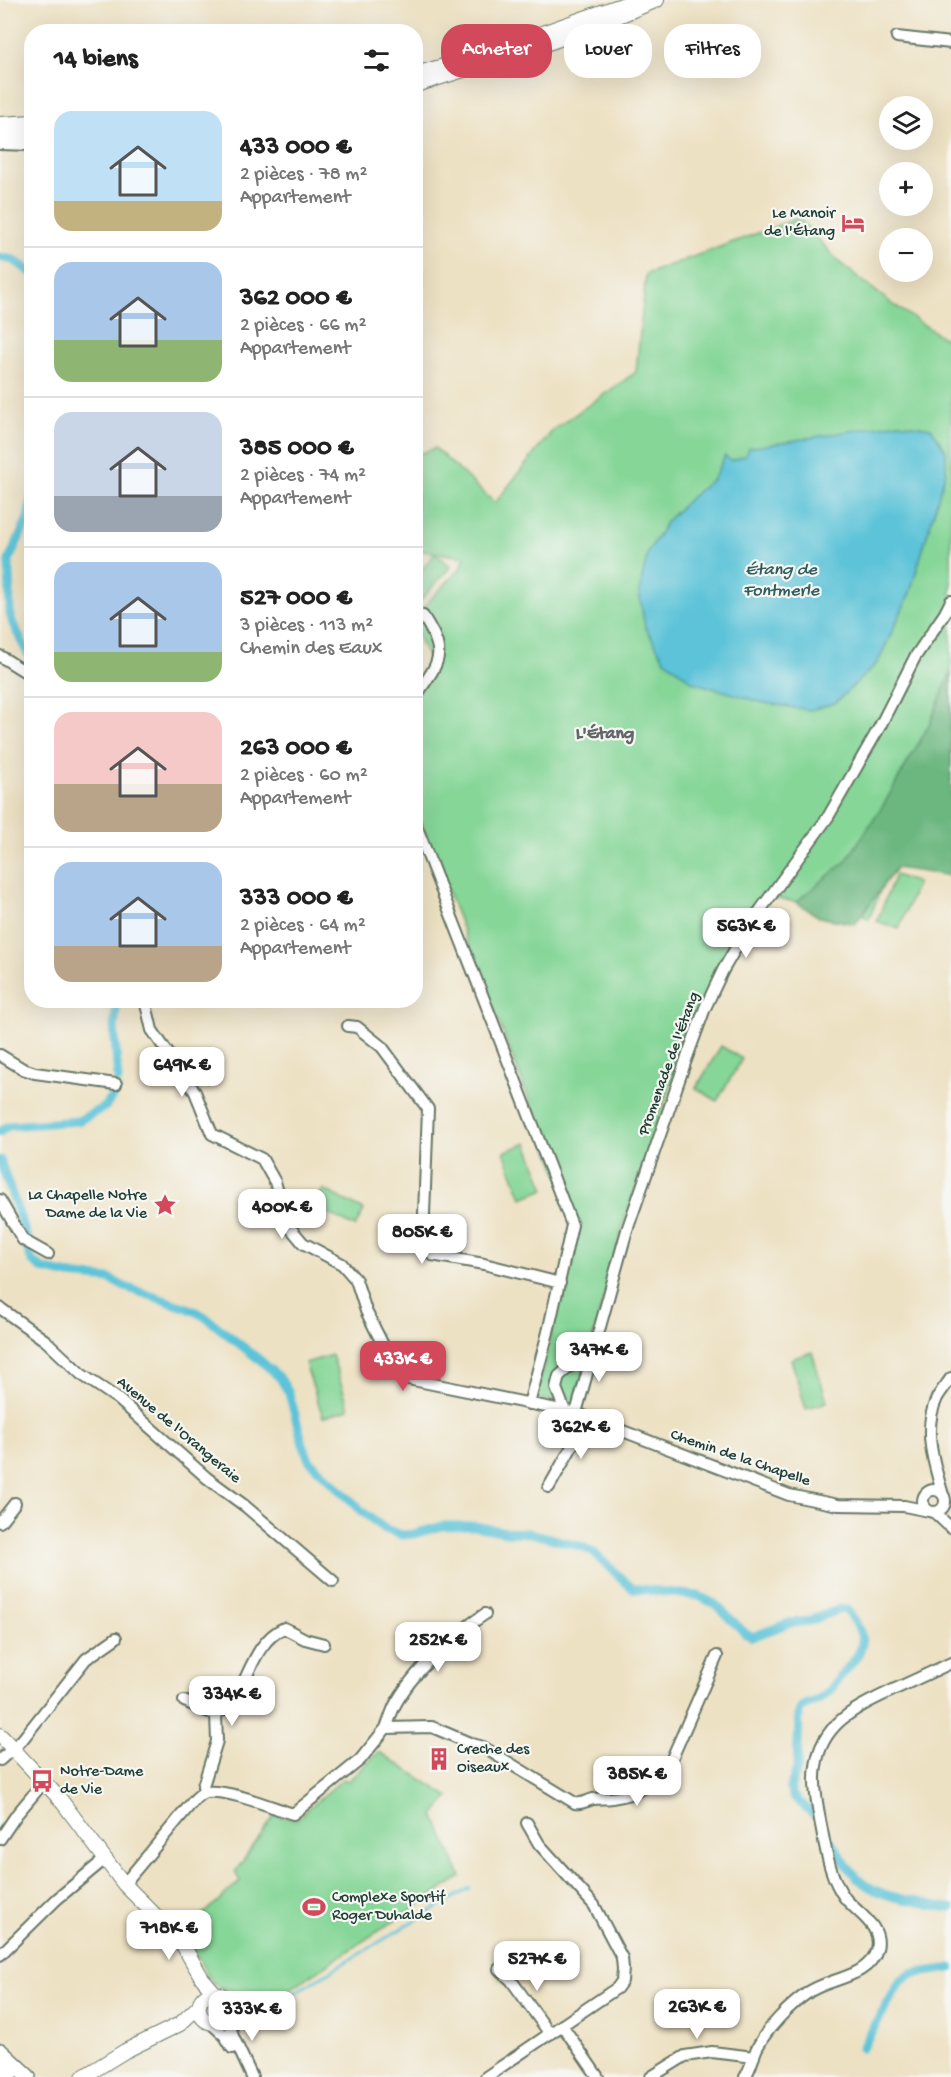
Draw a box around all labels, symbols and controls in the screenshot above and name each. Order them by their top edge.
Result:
chip: Acheter [441,24,552,78]
chip: Louer [564,24,652,78]
chip: Filtres [664,24,761,78]
icon: filters [360,44,393,77]
text: 14 biens [54,45,138,76]
map controls [879,96,933,282]
button: layers [879,96,933,150]
text: 433 000 € [240,133,351,164]
icon: home [102,135,174,207]
button: + [879,162,933,216]
text: 2 pièces · 78 m² [240,164,368,187]
text: Appartement [240,187,350,210]
place label: Le Manoir de l'Étang [764,205,836,242]
hotel icon: Le Manoir de l'Étang [840,210,866,236]
button: − [879,228,933,282]
text: 362 000 € [240,284,352,315]
icon: home [102,286,174,358]
text: 2 pièces · 66 m² [240,315,366,338]
text: Appartement [240,338,350,361]
text: 385 000 € [240,434,354,465]
icon: home [102,436,174,508]
text: 2 pièces · 74 m² [240,465,366,488]
text: Appartement [240,488,350,511]
water label: Étang de Fontmerle [743,560,820,602]
text: 527 000 € [240,584,352,615]
icon: home [102,586,174,658]
text: 3 pièces · 113 m² [240,615,373,638]
text: Chemin des Eaux [240,638,382,661]
district label: L'Étang [576,723,634,745]
text: 263 000 € [240,734,352,765]
icon: home [102,736,174,808]
text: 2 pièces · 60 m² [240,765,368,788]
text: Appartement [240,788,350,811]
text: 333 000 € [240,884,353,915]
icon: home [102,886,174,958]
pin: 563K € [697,908,795,959]
text: 2 pièces · 64 m² [240,915,366,938]
text: 563K € [717,916,775,939]
text: Appartement [240,938,350,961]
street label: Promenade de l'Étang [635,990,705,1139]
pin: 649K € [133,1047,231,1098]
text: 649K € [153,1055,211,1078]
place label: La Chapelle Notre Dame de la Vie [28,1187,148,1224]
pin: 400K € [233,1189,331,1240]
place icon: La Chapelle Notre Dame de la Vie [152,1192,178,1218]
text: 400K € [252,1197,312,1220]
pin: 805K € [373,1214,471,1265]
text: 805K € [392,1222,452,1245]
pin: 347K € [550,1332,648,1383]
text: 347K € [570,1340,628,1363]
pin: 433K € [354,1341,452,1392]
text: 433K € [374,1349,432,1372]
street label: Avenue de l'Orangeraie [112,1373,245,1489]
pin: 362K € [532,1409,630,1460]
text: 362K € [552,1417,610,1440]
street label: Chemin de la Chapelle [667,1426,813,1492]
pin: 252K € [389,1622,487,1673]
text: 252K € [409,1630,467,1653]
pin: 334K € [183,1676,281,1727]
text: 334K € [203,1684,261,1707]
place label: Creche des Oiseaux [457,1741,530,1778]
building icon: Creche des Oiseaux [426,1746,452,1772]
pin: 385K € [588,1756,686,1807]
place label: Notre-Dame de Vie [60,1763,144,1800]
text: 385K € [607,1764,667,1787]
bus stop icon: Notre-Dame de Vie [29,1768,55,1794]
place label: Complexe Sportif Roger Duhalde [332,1889,446,1926]
sports icon: Complexe Sportif Roger Duhalde [301,1894,327,1920]
pin: 718K € [120,1910,218,1961]
text: 718K € [140,1918,198,1941]
pin: 527K € [488,1941,586,1992]
text: 527K € [508,1949,566,1972]
pin: 263K € [648,1989,746,2040]
pin: 333K € [203,1991,301,2042]
text: 263K € [668,1997,726,2020]
text: 333K € [223,1999,281,2022]

